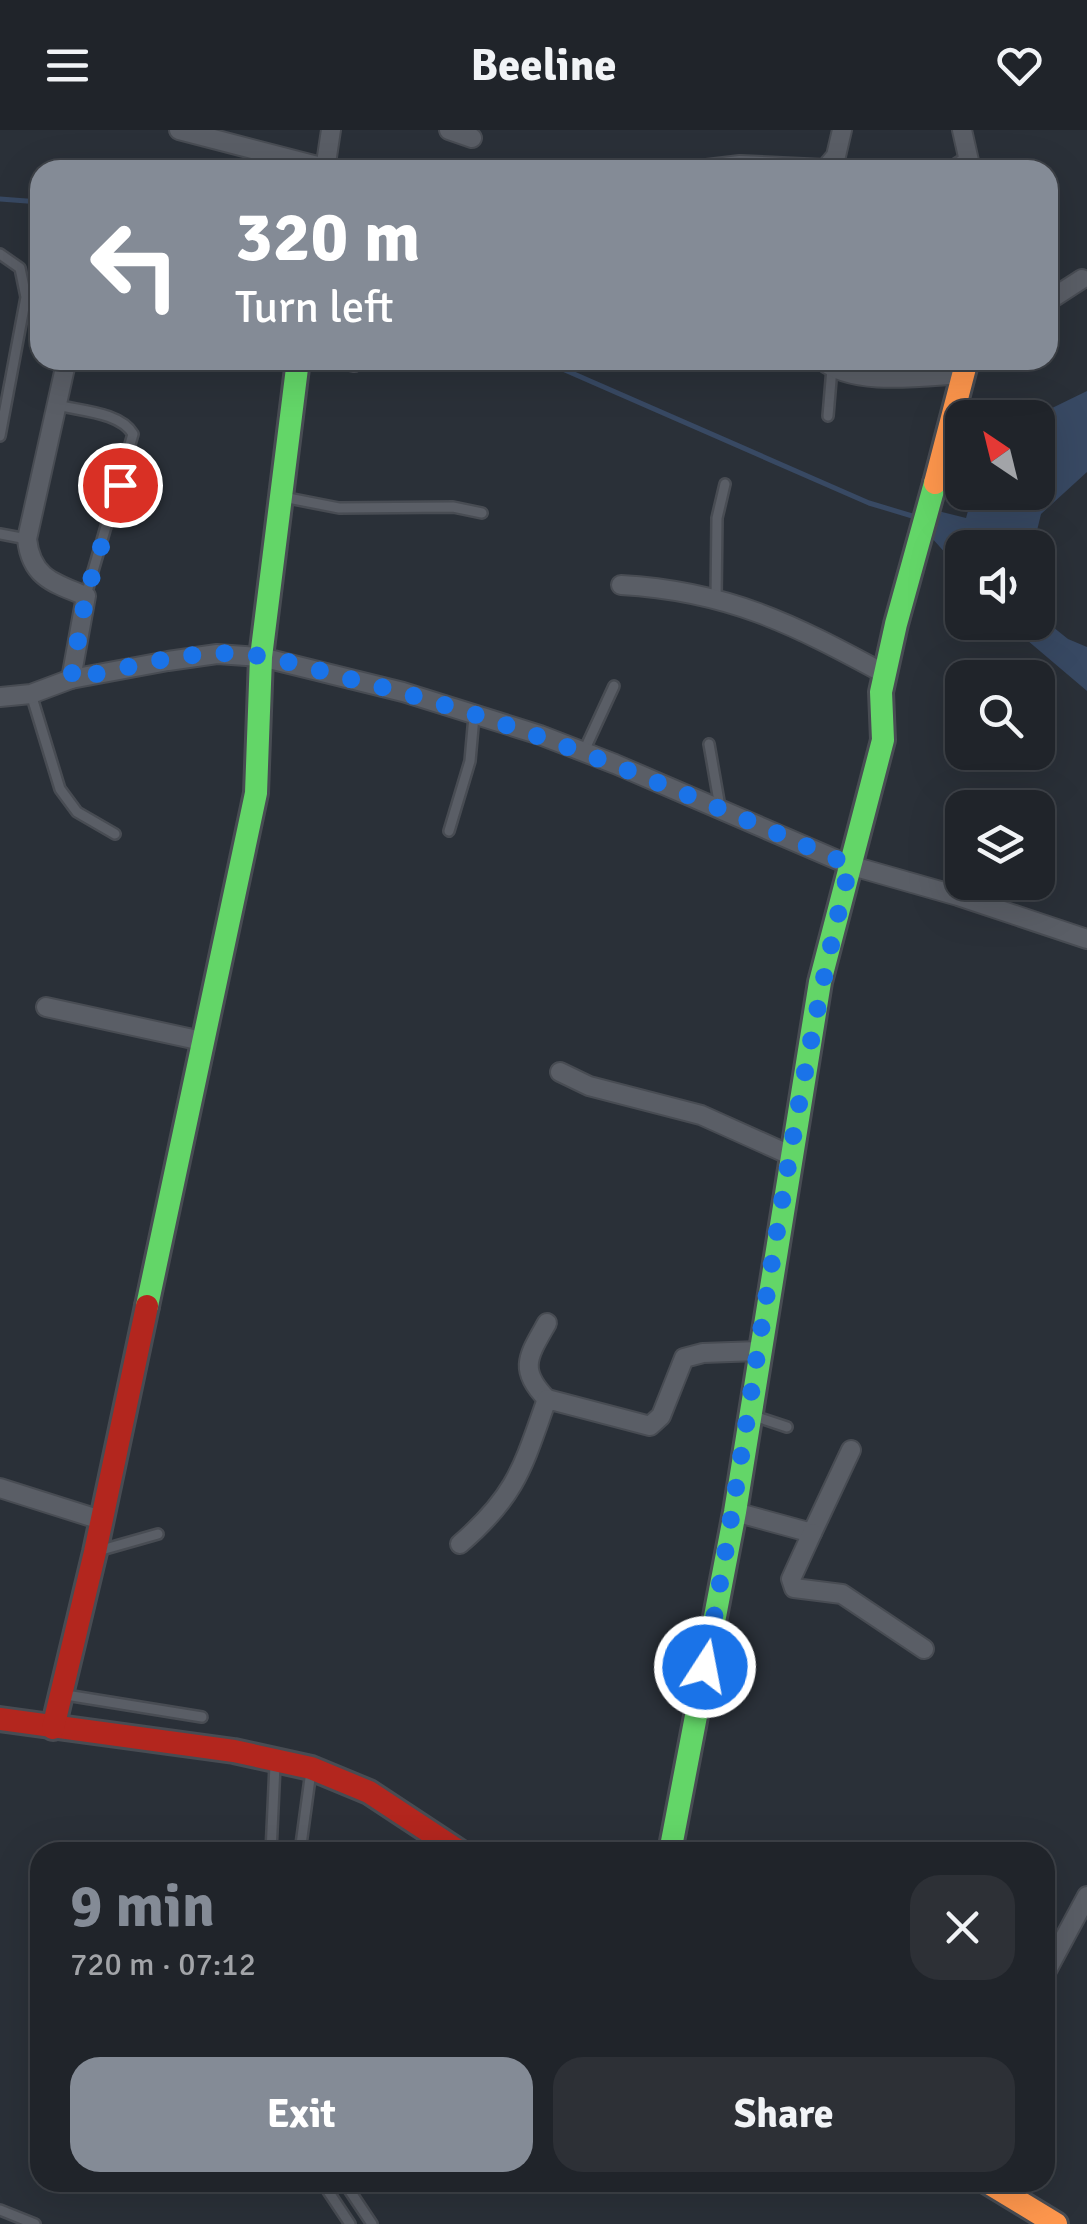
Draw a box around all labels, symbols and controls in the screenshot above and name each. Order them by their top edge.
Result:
icon: menu [40,38,95,93]
text: Beeline [470,38,617,93]
icon: heart [992,38,1047,93]
text: 320 m [235,194,420,280]
icon: left [70,200,200,330]
text: Turn left [235,280,394,335]
north arrow [945,400,1055,510]
map controls [945,400,1055,900]
pin [78,443,163,528]
icon: arrive [93,458,148,513]
button: sound [945,530,1055,640]
button: search [945,660,1055,770]
button: layers [945,790,1055,900]
position arrow [653,1615,757,1719]
text: 9 min [70,1870,215,1944]
button: close [910,1875,1015,1980]
text: 720 m · 07:12 [70,1945,256,1984]
button: Exit [70,2057,533,2172]
button: Share [553,2057,1015,2172]

